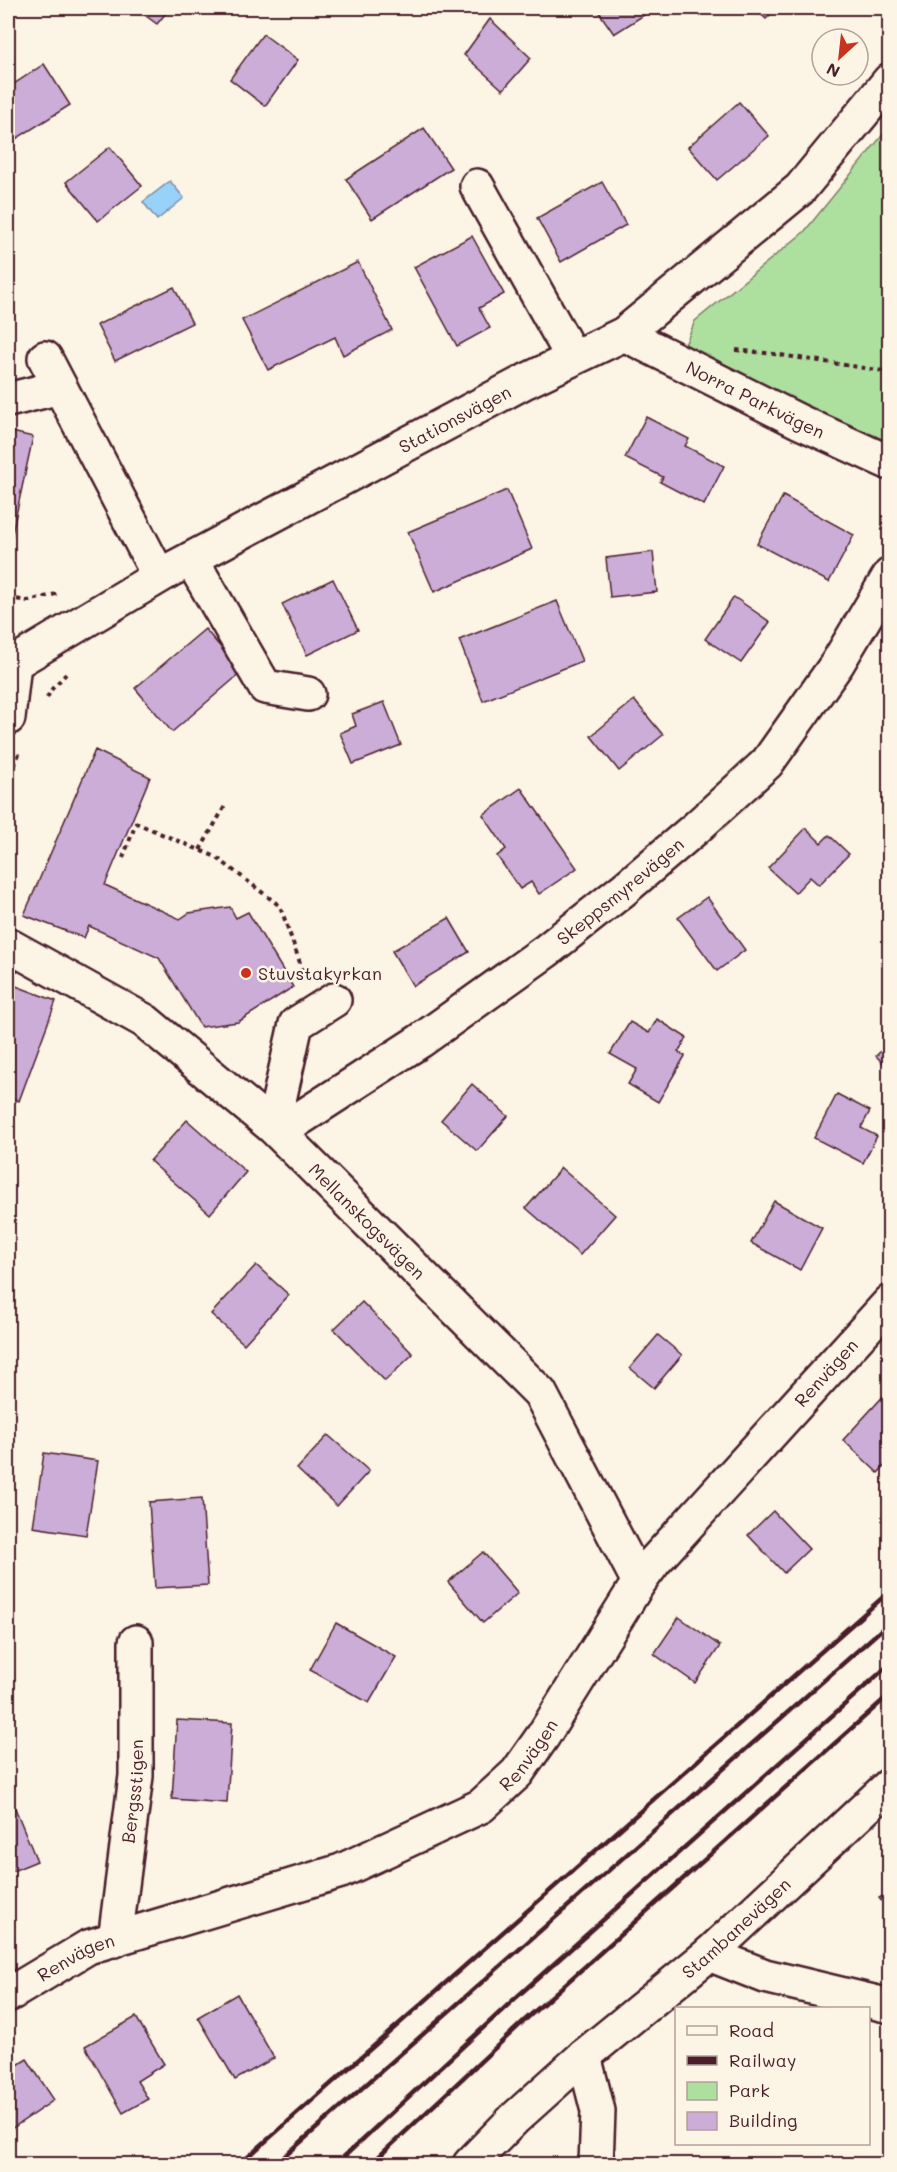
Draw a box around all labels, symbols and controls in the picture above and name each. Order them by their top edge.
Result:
north arrow [810,27,870,87]
text: N [823,59,843,83]
street label: Norra Parkvägen [682,355,829,444]
street label: Stationsvägen [394,379,515,458]
street label: Skeppsmyrevägen [552,832,689,950]
place label: Stuvstakyrkan [258,961,382,985]
marker: Stuvstakyrkan [239,966,253,980]
street label: Mellanskogsvägen [304,1158,431,1284]
street label: Renvägen [789,1333,863,1412]
street label: Renvägen [494,1714,563,1796]
street label: Bergsstigen [116,1739,148,1845]
street label: Stambanevägen [677,1872,795,1984]
street label: Renvägen [33,1928,117,1987]
legend [675,2007,870,2145]
text: Road [729,2018,774,2042]
text: Railway [729,2048,796,2072]
text: Park [729,2078,770,2102]
text: Building [729,2108,797,2132]

